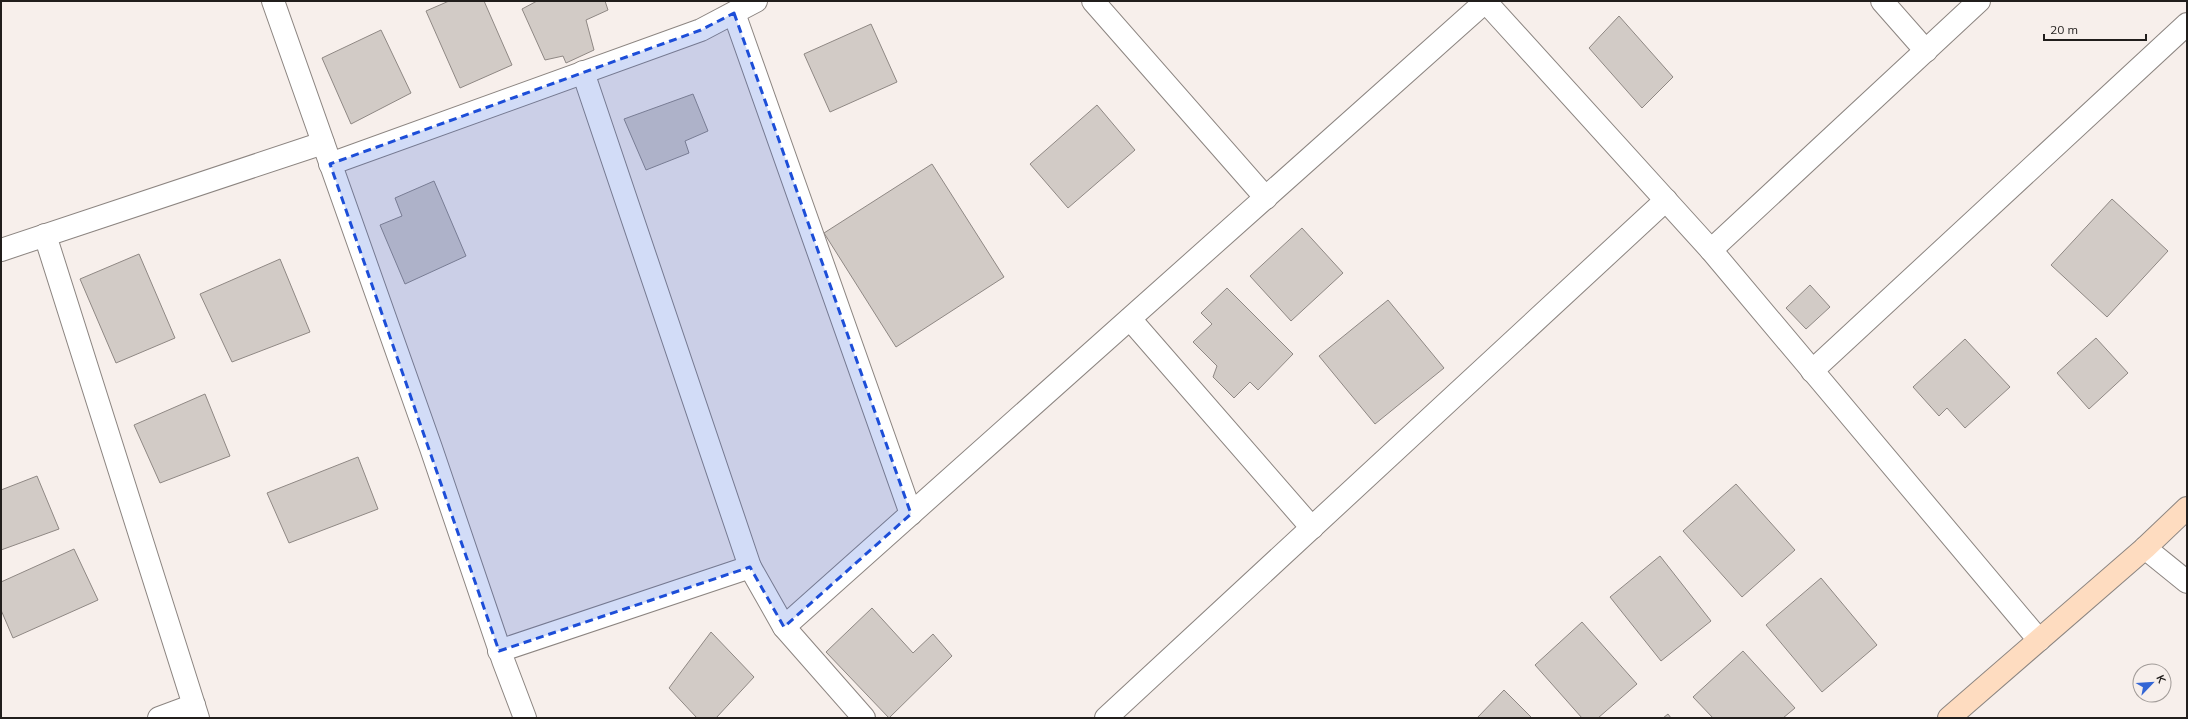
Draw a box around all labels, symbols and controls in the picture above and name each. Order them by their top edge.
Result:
scale bar [2044,16,2146,42]
text: 20 m [2050,22,2078,37]
north arrow [2132,663,2172,703]
text: K [2153,672,2169,686]

